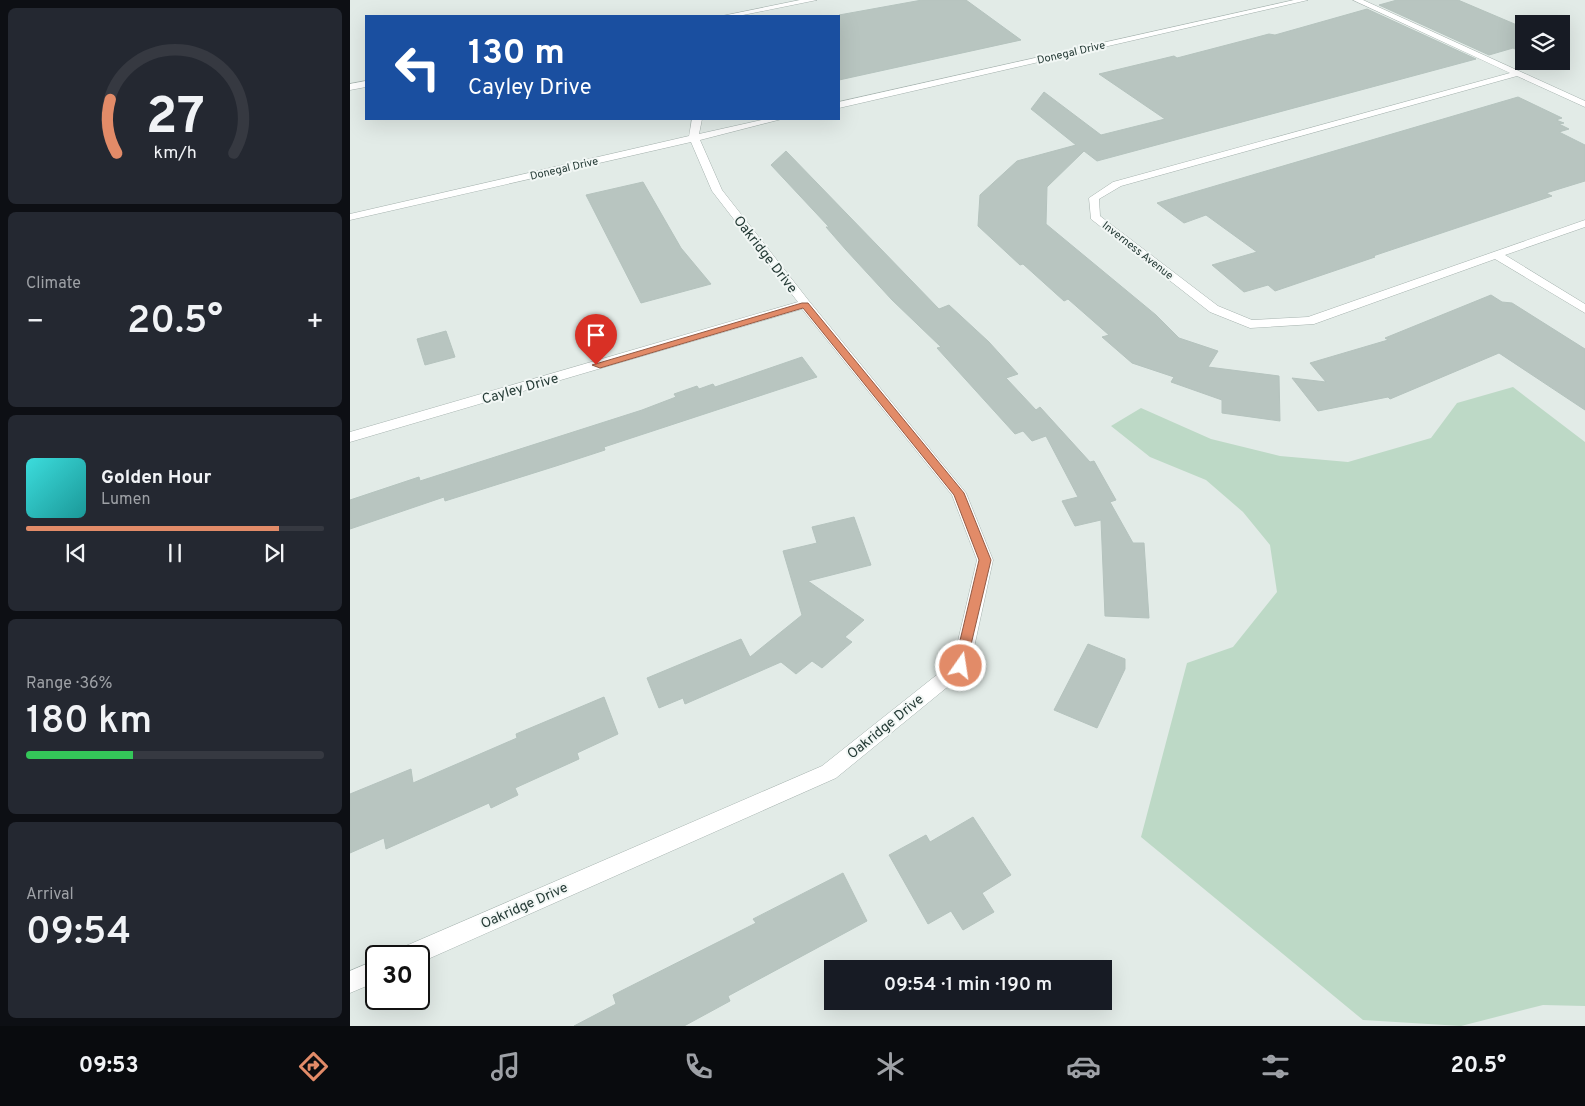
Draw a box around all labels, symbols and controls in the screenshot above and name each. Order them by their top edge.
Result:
map controls [1515,15,1570,70]
button: layers [1515,15,1570,70]
text: 130 m [468,32,565,76]
icon: left [385,35,450,100]
street label: Donegal Drive [1036,38,1107,68]
text: Cayley Drive [468,75,592,102]
text: 27 [145,86,205,152]
text: km/h [153,142,197,165]
street label: Donegal Drive [529,154,600,184]
street label: Oakridge Drive [729,213,800,297]
street label: Inverness Avenue [1099,219,1176,283]
text: Climate [26,274,81,294]
text: 20.5° [127,298,223,347]
text: − [26,305,44,341]
text: + [306,305,324,341]
pin [575,314,617,365]
icon: arrive [582,321,610,349]
street label: Cayley Drive [480,370,561,408]
text: Golden Hour [101,466,212,490]
text: Lumen [101,490,151,510]
icon: previous [62,539,90,567]
icon: pause [161,539,189,567]
icon: next [260,539,288,567]
position arrow [934,639,986,691]
text: Range · 36% [26,674,113,694]
street label: Oakridge Drive [844,691,928,763]
text: 180 km [26,698,152,747]
street label: Oakridge Drive [478,880,571,933]
text: Arrival [26,885,74,905]
text: 09:54 [26,909,131,958]
speed limit sign: 30 [365,945,430,1010]
text: 09:54 · 1 min · 190 m [884,973,1052,997]
icon: directions [296,1049,331,1084]
icon: music [488,1049,523,1084]
icon: phone [681,1049,716,1084]
icon: climate [873,1049,908,1084]
icon: car [1066,1049,1101,1084]
icon: filters [1258,1049,1293,1084]
text: 09:53 [79,1053,139,1080]
text: 20.5° [1450,1053,1506,1080]

